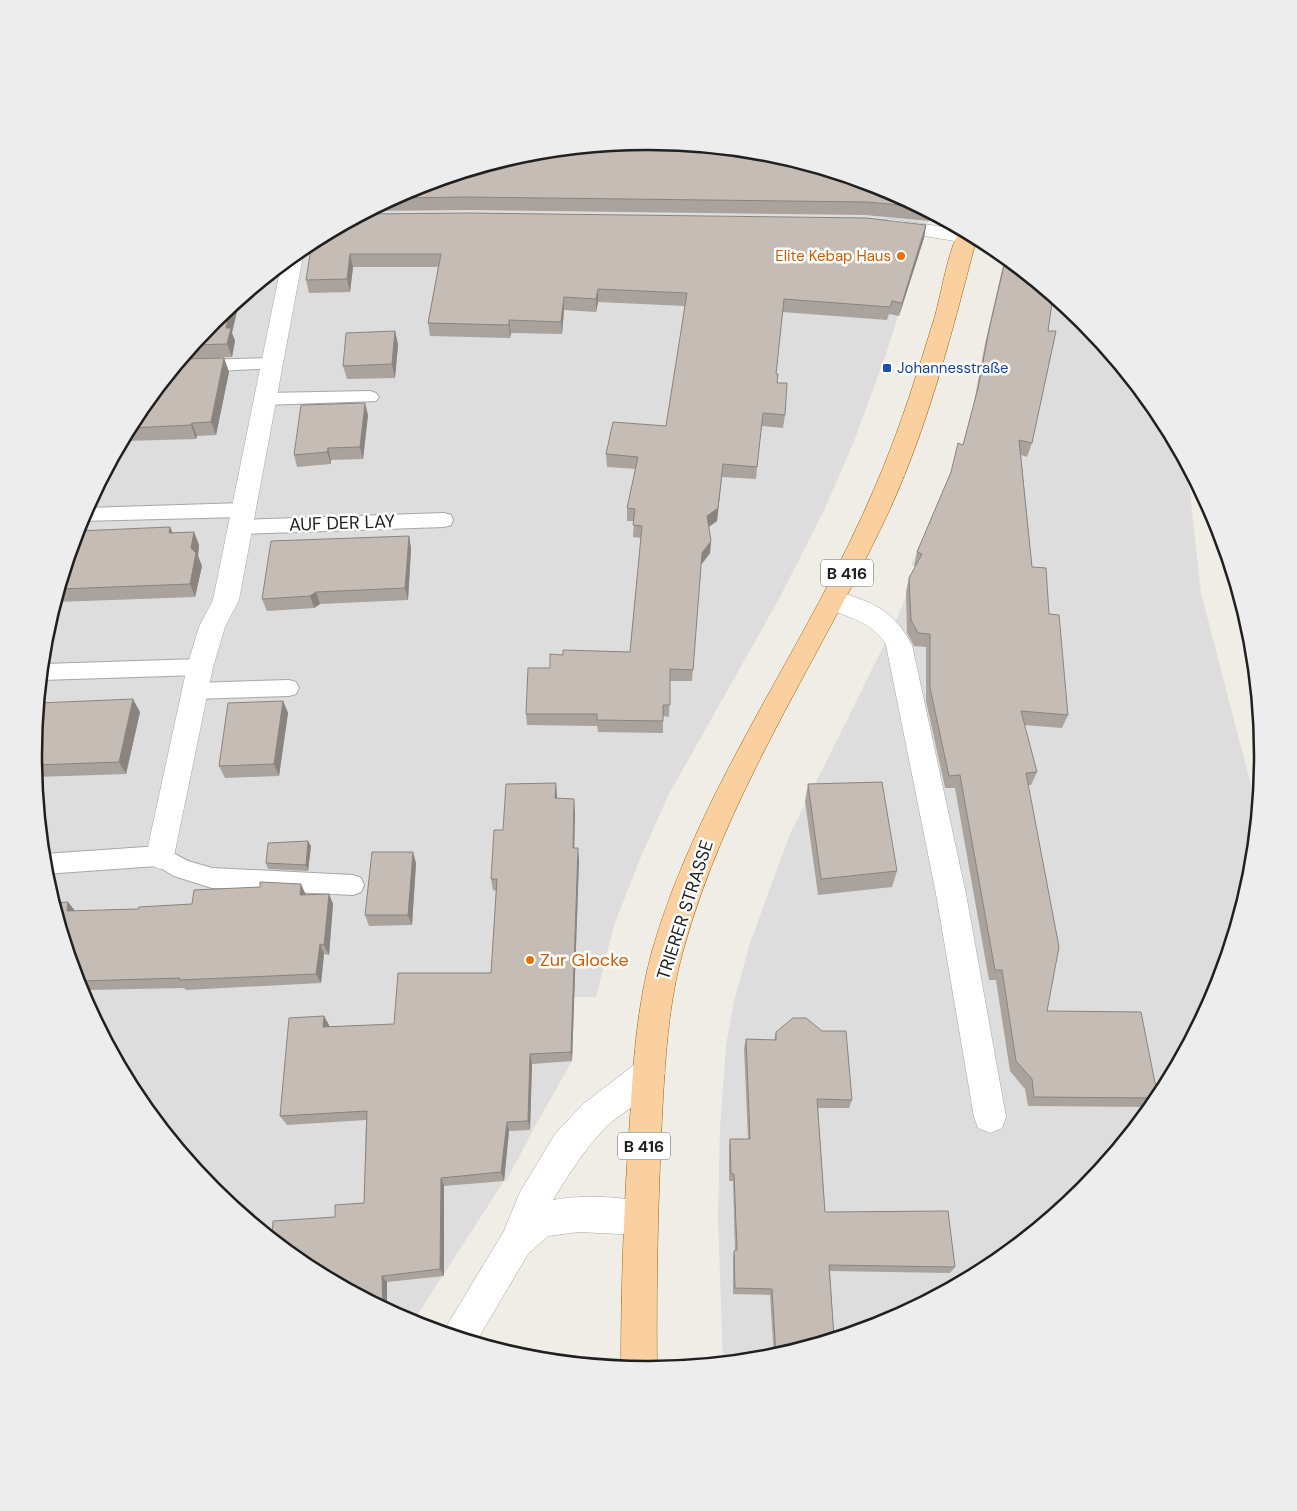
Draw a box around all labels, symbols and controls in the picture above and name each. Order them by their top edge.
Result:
place label: Elite Kebap Haus [775,246,891,266]
marker: Elite Kebap Haus [895,250,907,262]
place label: Johannesstraße [897,358,1008,378]
marker: Johannesstraße [881,362,893,374]
street label: AUF DER LAY [289,509,396,537]
road number: B 416 [821,560,873,586]
street label: TRIERER STRASSE [651,837,719,983]
place label: Zur Glocke [540,948,629,972]
marker: Zur Glocke [524,954,536,966]
road number: B 416 [618,1132,670,1160]

